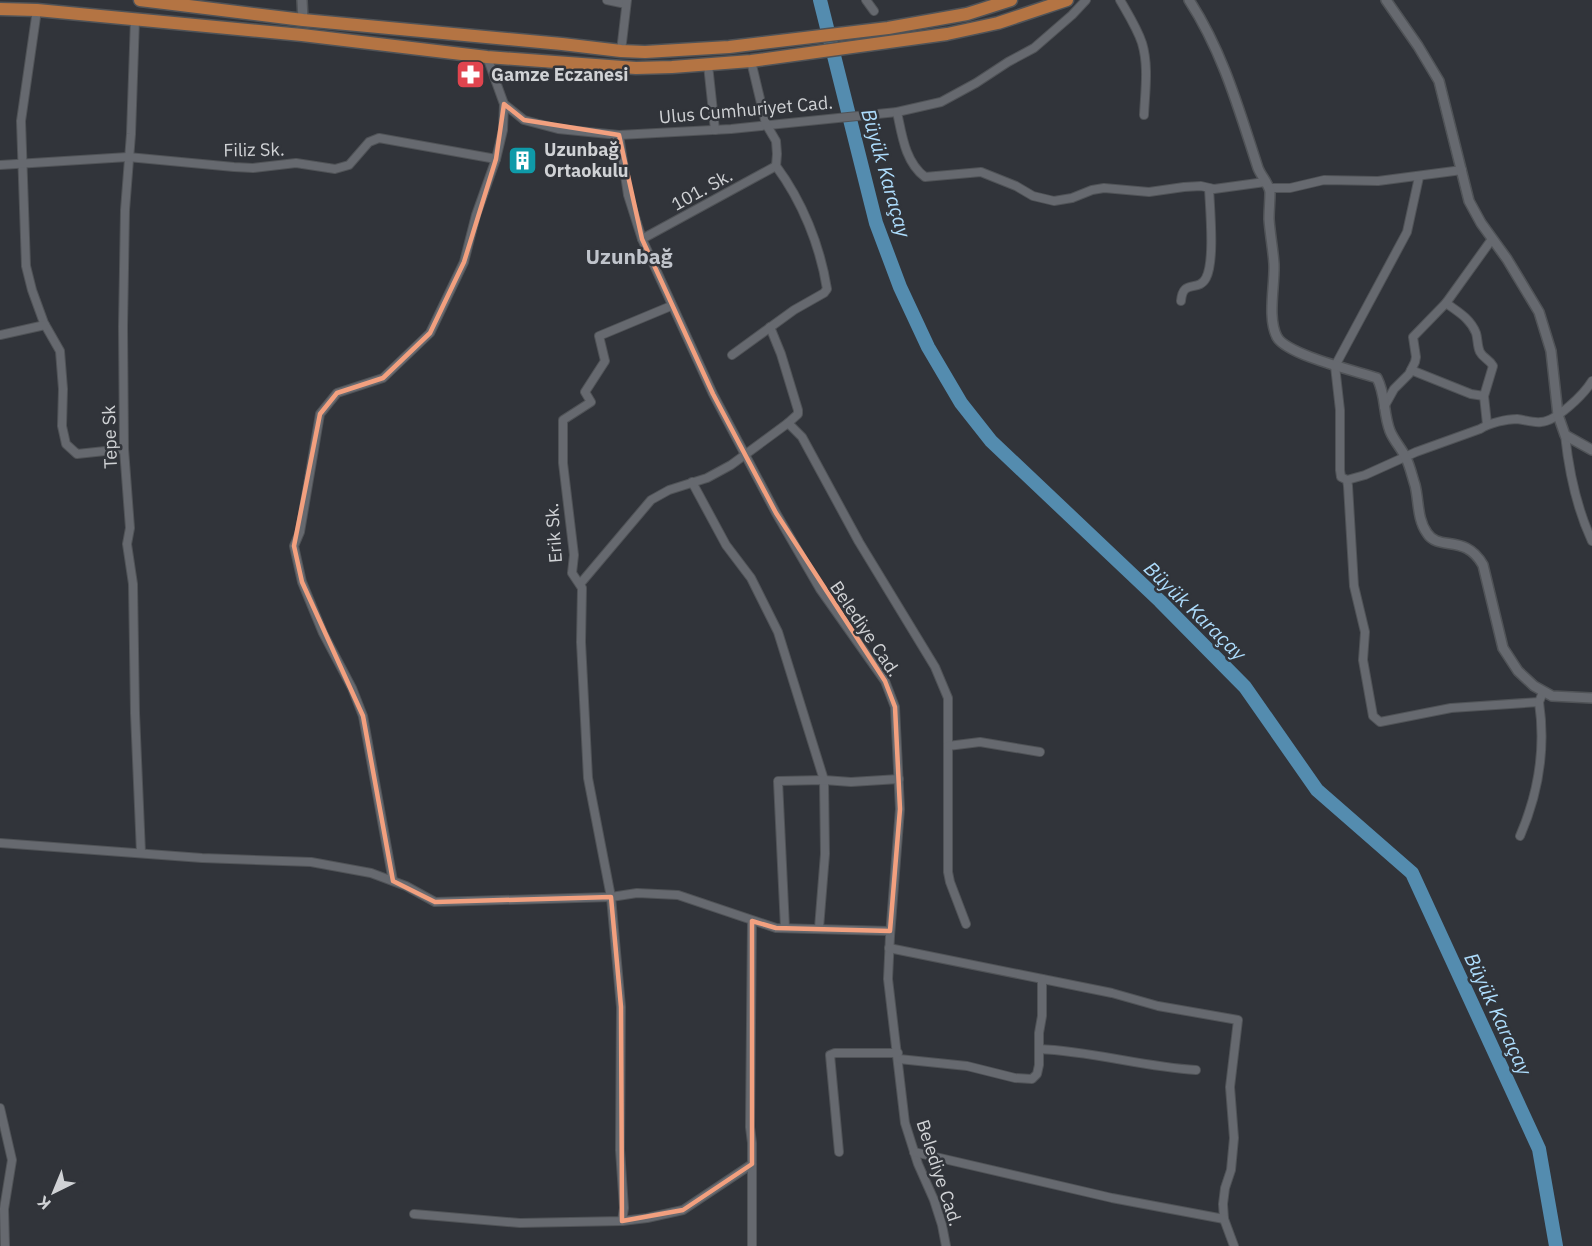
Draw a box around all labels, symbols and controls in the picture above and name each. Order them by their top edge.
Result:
pharmacy icon: Gamze Eczanesi [454,59,486,91]
place label: Gamze Eczanesi [491,63,628,86]
street label: Ulus Cumhuriyet Cad. [658,90,834,129]
water label: Büyük Karaçay [855,106,918,241]
street label: Filiz Sk. [223,137,285,162]
place label: Uzunbağ Ortaokulu [544,138,629,182]
building icon: Uzunbağ Ortaokulu [507,144,539,176]
street label: 101. Sk. [667,163,736,216]
district label: Uzunbağ [585,242,673,270]
street label: Tepe Sk [97,404,122,469]
street label: Erik Sk. [540,502,567,564]
water label: Büyük Karaçay [1138,555,1253,667]
street label: Belediye Cad. [825,576,906,681]
water label: Büyük Karaçay [1458,948,1539,1081]
street label: Belediye Cad. [911,1117,967,1229]
north arrow [24,1162,84,1222]
text: K [33,1192,55,1214]

